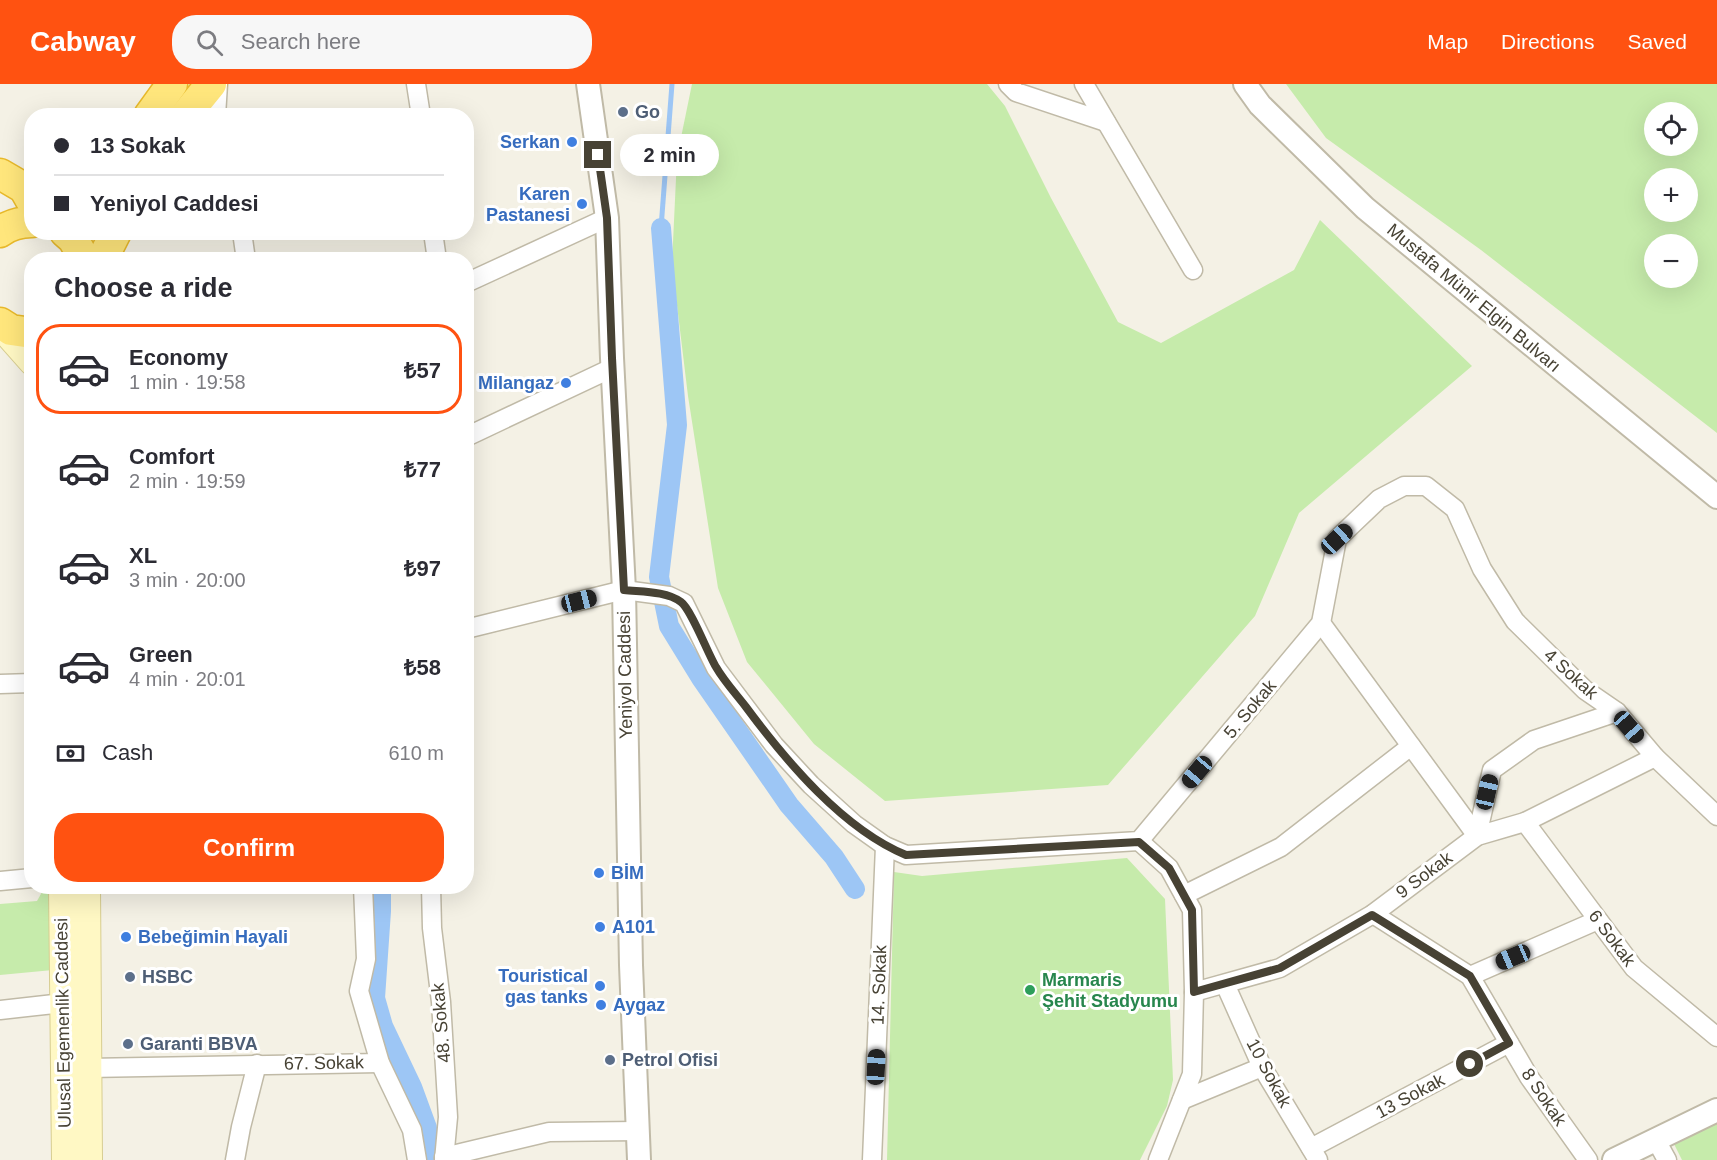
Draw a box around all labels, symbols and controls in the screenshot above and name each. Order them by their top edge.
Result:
search box [172,15,592,69]
text: Cabway [30,26,136,57]
icon: search [193,26,226,59]
text: Search here [241,29,361,54]
text: Map [1427,30,1468,53]
text: Directions [1501,30,1594,53]
text: Saved [1627,30,1687,53]
place label: Go [635,102,660,122]
map controls [1644,102,1698,288]
button: locate [1644,102,1698,156]
marker: Go [616,105,630,119]
place label: Serkan [500,132,560,152]
text: 13 Sokak [90,133,185,158]
callout: 2 min [619,134,718,176]
marker: Serkan [565,135,579,149]
route end [584,141,611,168]
text: 2 min [643,144,696,166]
button: + [1644,168,1698,222]
place label: Karen Pastanesi [486,184,570,225]
text: Yeniyol Caddesi [90,191,259,216]
marker: Karen Pastanesi [575,197,589,211]
street label: Mustafa Münir Elgin Bulvarı [1383,220,1565,376]
button: − [1644,234,1698,288]
text: Choose a ride [54,273,233,303]
icon: car [57,342,111,396]
text: Economy [129,345,228,370]
text: ₺57 [404,358,441,383]
text: 1 min · 19:58 [129,371,246,393]
place label: Milangaz [478,373,554,393]
marker: Milangaz [559,376,573,390]
icon: car [57,441,111,495]
text: Comfort [129,444,215,469]
text: ₺77 [404,457,441,482]
text: 2 min · 19:59 [129,470,246,492]
car [1318,520,1356,558]
icon: car [57,540,111,594]
text: XL [129,543,157,568]
text: ₺97 [404,556,441,581]
text: 3 min · 20:00 [129,569,246,591]
car [559,588,599,614]
street label: Yeniyol Caddesi [614,611,636,739]
icon: car [57,639,111,693]
text: Green [129,642,193,667]
street label: 4 Sokak [1540,645,1603,704]
text: ₺58 [404,655,441,680]
text: 4 min · 20:01 [129,668,246,690]
street label: 5. Sokak [1220,675,1281,742]
car [1610,708,1648,746]
icon: cash [54,737,87,770]
text: Cash [102,740,153,765]
text: 610 m [388,742,444,764]
car [1179,752,1215,792]
car [1474,772,1500,812]
button: Confirm [54,813,444,882]
street label: 9 Sokak [1392,847,1457,903]
place label: BİM [611,863,644,883]
marker: BİM [592,866,606,880]
street label: 6 Sokak [1584,906,1640,971]
place label: A101 [612,917,655,937]
street label: Ulusal Egemenlik Caddesi [51,918,75,1128]
marker: A101 [593,920,607,934]
place label: Bebeğimin Hayali [138,927,288,947]
marker: Bebeğimin Hayali [119,930,133,944]
car [1493,942,1533,972]
street label: 14. Sokak [868,944,890,1025]
place label: Touristical gas tanks [498,966,588,1007]
place label: HSBC [142,967,193,987]
marker: HSBC [123,970,137,984]
place label: Marmaris Şehit Stadyumu [1042,970,1178,1011]
marker: Touristical gas tanks [593,979,607,993]
street label: 48. Sokak [427,981,454,1064]
marker: Marmaris Şehit Stadyumu [1023,983,1037,997]
place label: Aygaz [613,995,665,1015]
marker: Aygaz [594,998,608,1012]
place label: Garanti BBVA [140,1034,258,1054]
street label: 10 Sokak [1243,1035,1296,1112]
marker: Garanti BBVA [121,1037,135,1051]
car [866,1049,886,1085]
place label: Petrol Ofisi [622,1050,718,1070]
route start [1456,1050,1483,1077]
street label: 67. Sokak [284,1052,365,1074]
marker: Petrol Ofisi [603,1053,617,1067]
street label: 8 Sokak [1518,1064,1571,1130]
street label: 13 Sokak [1372,1069,1449,1122]

